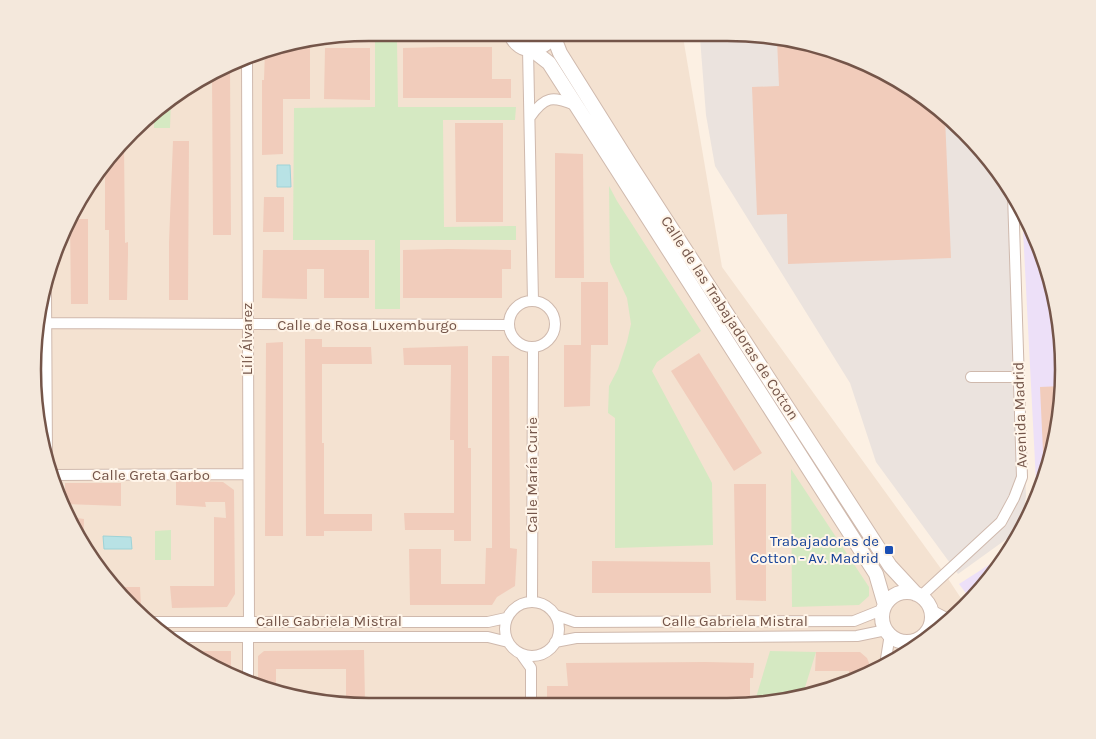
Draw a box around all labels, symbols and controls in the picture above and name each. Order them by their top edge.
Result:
street label: Calle de las Trabajadoras de Cotton [657,213,803,423]
street label: Lilí Álvarez [238,303,256,375]
street label: Calle de Rosa Luxemburgo [277,316,457,334]
street label: Avenida Madrid [1009,362,1031,468]
street label: Calle María Curie [523,417,541,533]
street label: Calle Greta Garbo [92,466,210,484]
place label: Trabajadoras de Cotton - Av. Madrid [750,532,879,567]
marker: Trabajadoras de Cotton - Av. Madrid [883,544,895,556]
street label: Calle Gabriela Mistral [256,612,402,630]
street label: Calle Gabriela Mistral [662,612,808,630]

